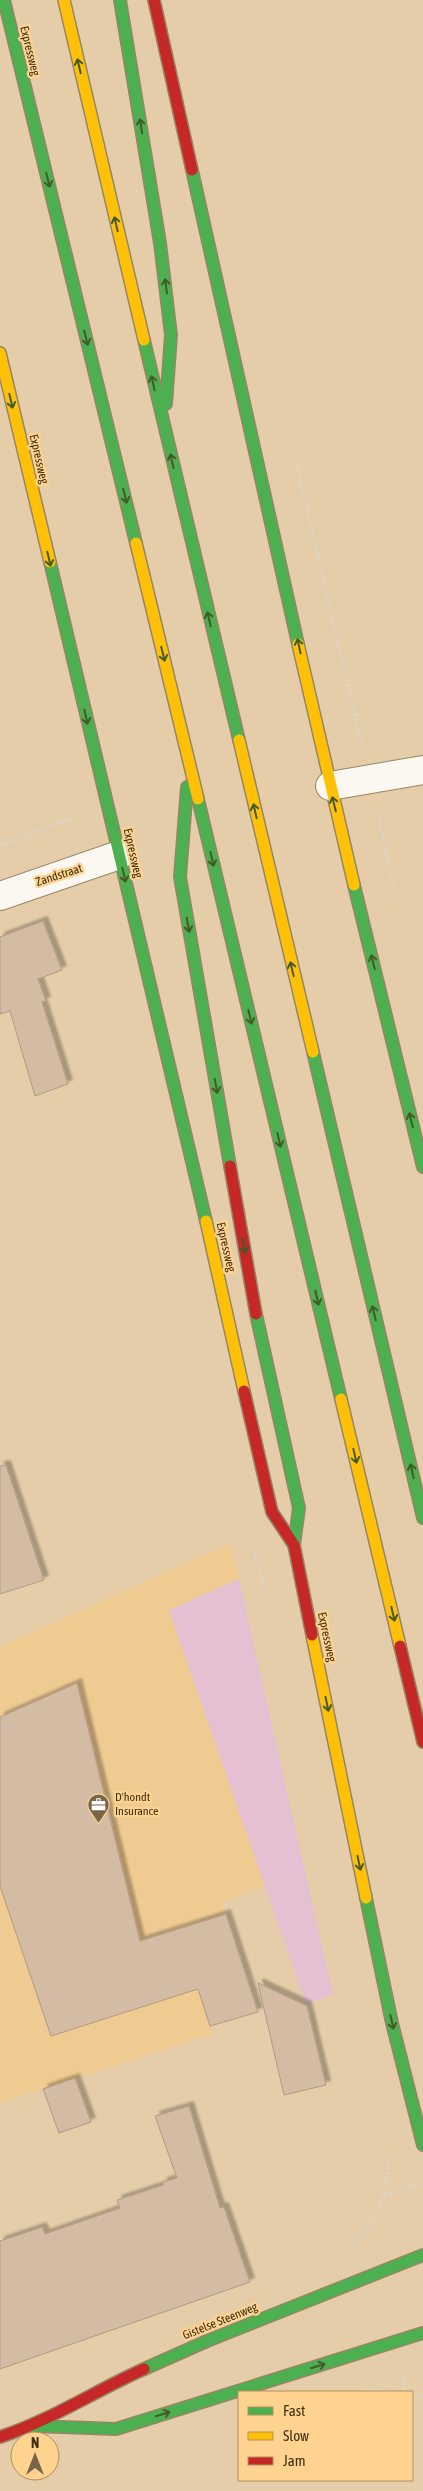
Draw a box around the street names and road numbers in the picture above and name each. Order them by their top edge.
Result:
street label: Expressweg [17,25,43,78]
street label: Expressweg [26,433,52,486]
street label: Expressweg [120,827,146,880]
street label: Zandstraat [34,861,85,889]
street label: Expressweg [213,1221,239,1274]
street label: Expressweg [315,1611,339,1664]
street label: Gistelse Steenweg [181,2299,260,2342]

